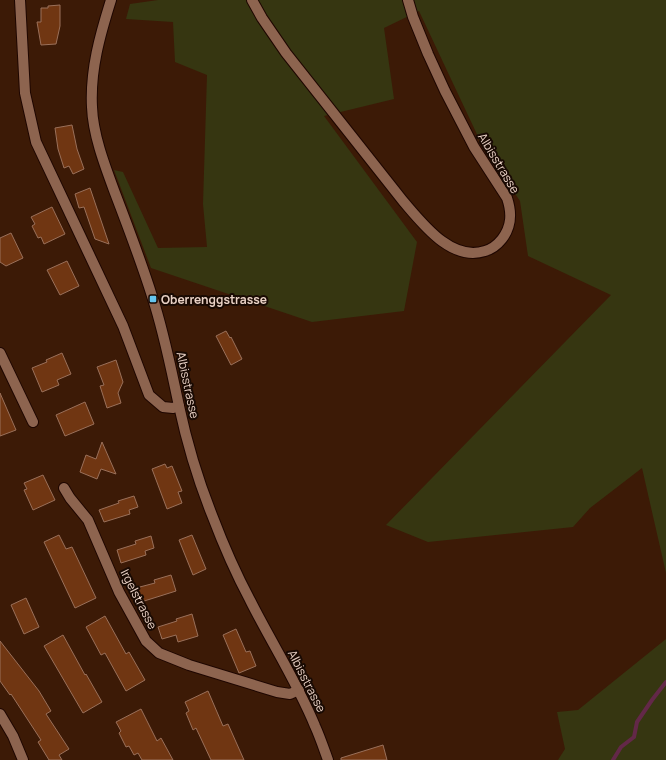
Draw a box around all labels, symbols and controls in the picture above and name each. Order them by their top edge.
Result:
street label: Albisstrasse [474,129,524,197]
place label: Oberrenggstrasse [161,291,267,308]
marker: Oberrenggstrasse [148,294,158,304]
street label: Albisstrasse [173,350,203,420]
street label: Irgelstrasse [117,566,161,632]
street label: Albisstrasse [284,647,330,715]

